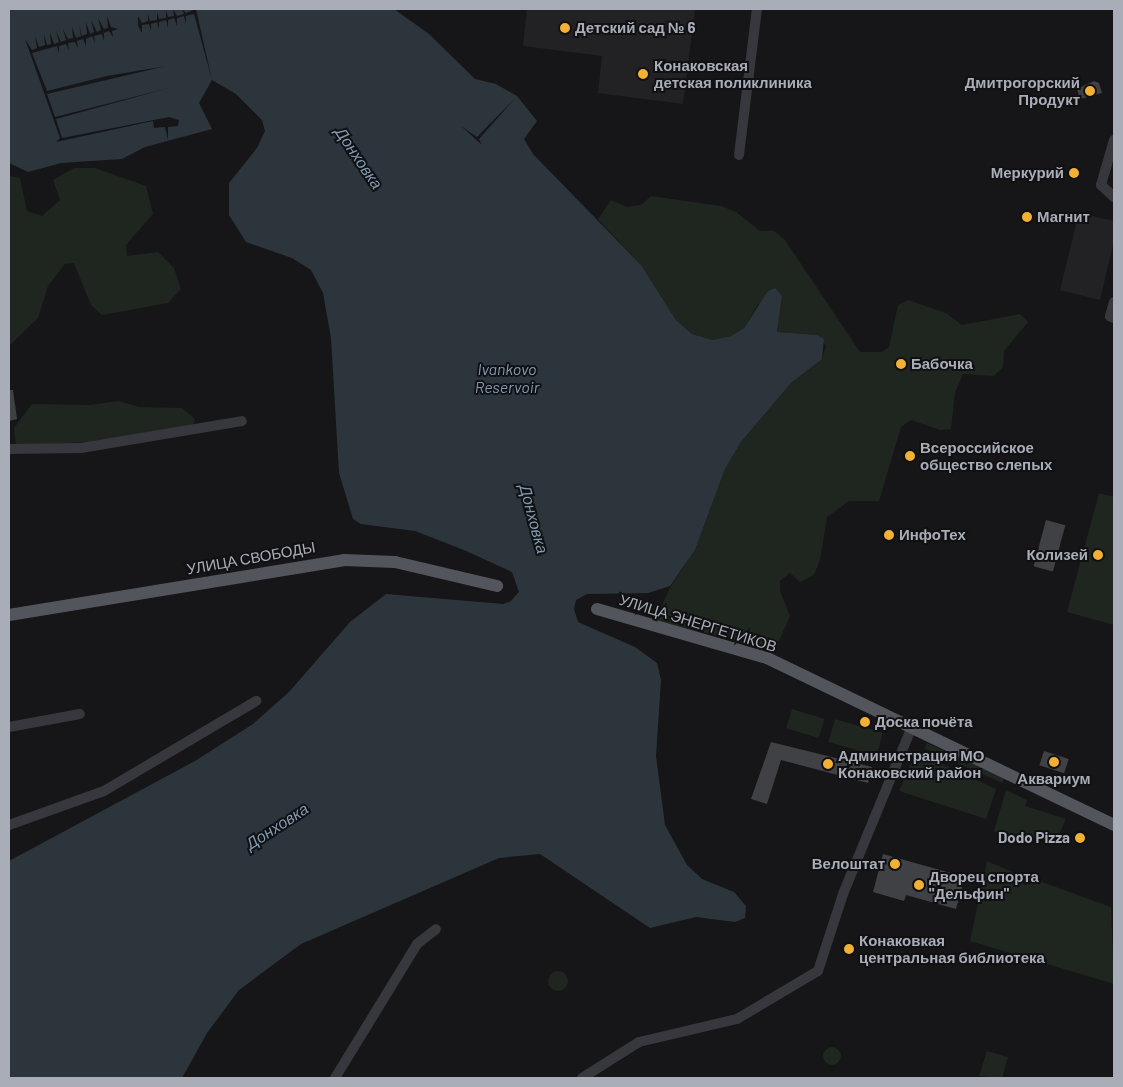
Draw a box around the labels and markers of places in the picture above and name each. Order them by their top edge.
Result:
place label: Детский сад № 6 [575,19,696,37]
marker: Детский сад № 6 [559,22,571,34]
place label: Конаковская детская поликлиника [654,56,812,91]
marker: Конаковская детская поликлиника [636,67,650,81]
place label: Дмитрогорский Продукт [965,73,1080,108]
marker: Дмитрогорский Продукт [1084,85,1096,97]
place label: Меркурий [991,164,1064,182]
marker: Меркурий [1068,167,1080,179]
place label: Магнит [1037,208,1090,226]
marker: Магнит [1021,211,1033,223]
place label: Бабочка [911,355,973,373]
marker: Бабочка [895,358,907,370]
place label: Всероссийское общество слепых [920,438,1052,473]
marker: Всероссийское общество слепых [904,450,916,462]
place label: ИнфоТех [899,526,966,544]
marker: ИнфоТех [883,529,895,541]
place label: Колизей [1026,546,1088,564]
marker: Колизей [1092,549,1104,561]
place label: Доска почёта [875,713,973,731]
marker: Доска почёта [859,716,871,728]
place label: Администрация МО Конаковский район [838,746,985,781]
marker: Аквариум [1048,756,1060,768]
marker: Администрация МО Конаковский район [822,758,834,770]
place label: Аквариум [1017,770,1091,788]
place label: Dodo Pizza [998,829,1070,847]
marker: Dodo Pizza [1074,832,1086,844]
place label: Велоштат [812,855,885,873]
marker: Велоштат [889,858,901,870]
place label: Дворец спорта "Дельфин" [929,867,1039,902]
marker: Дворец спорта "Дельфин" [913,879,925,891]
place label: Конаковкая центральная библиотека [859,931,1045,966]
marker: Конаковкая центральная библиотека [843,943,855,955]

